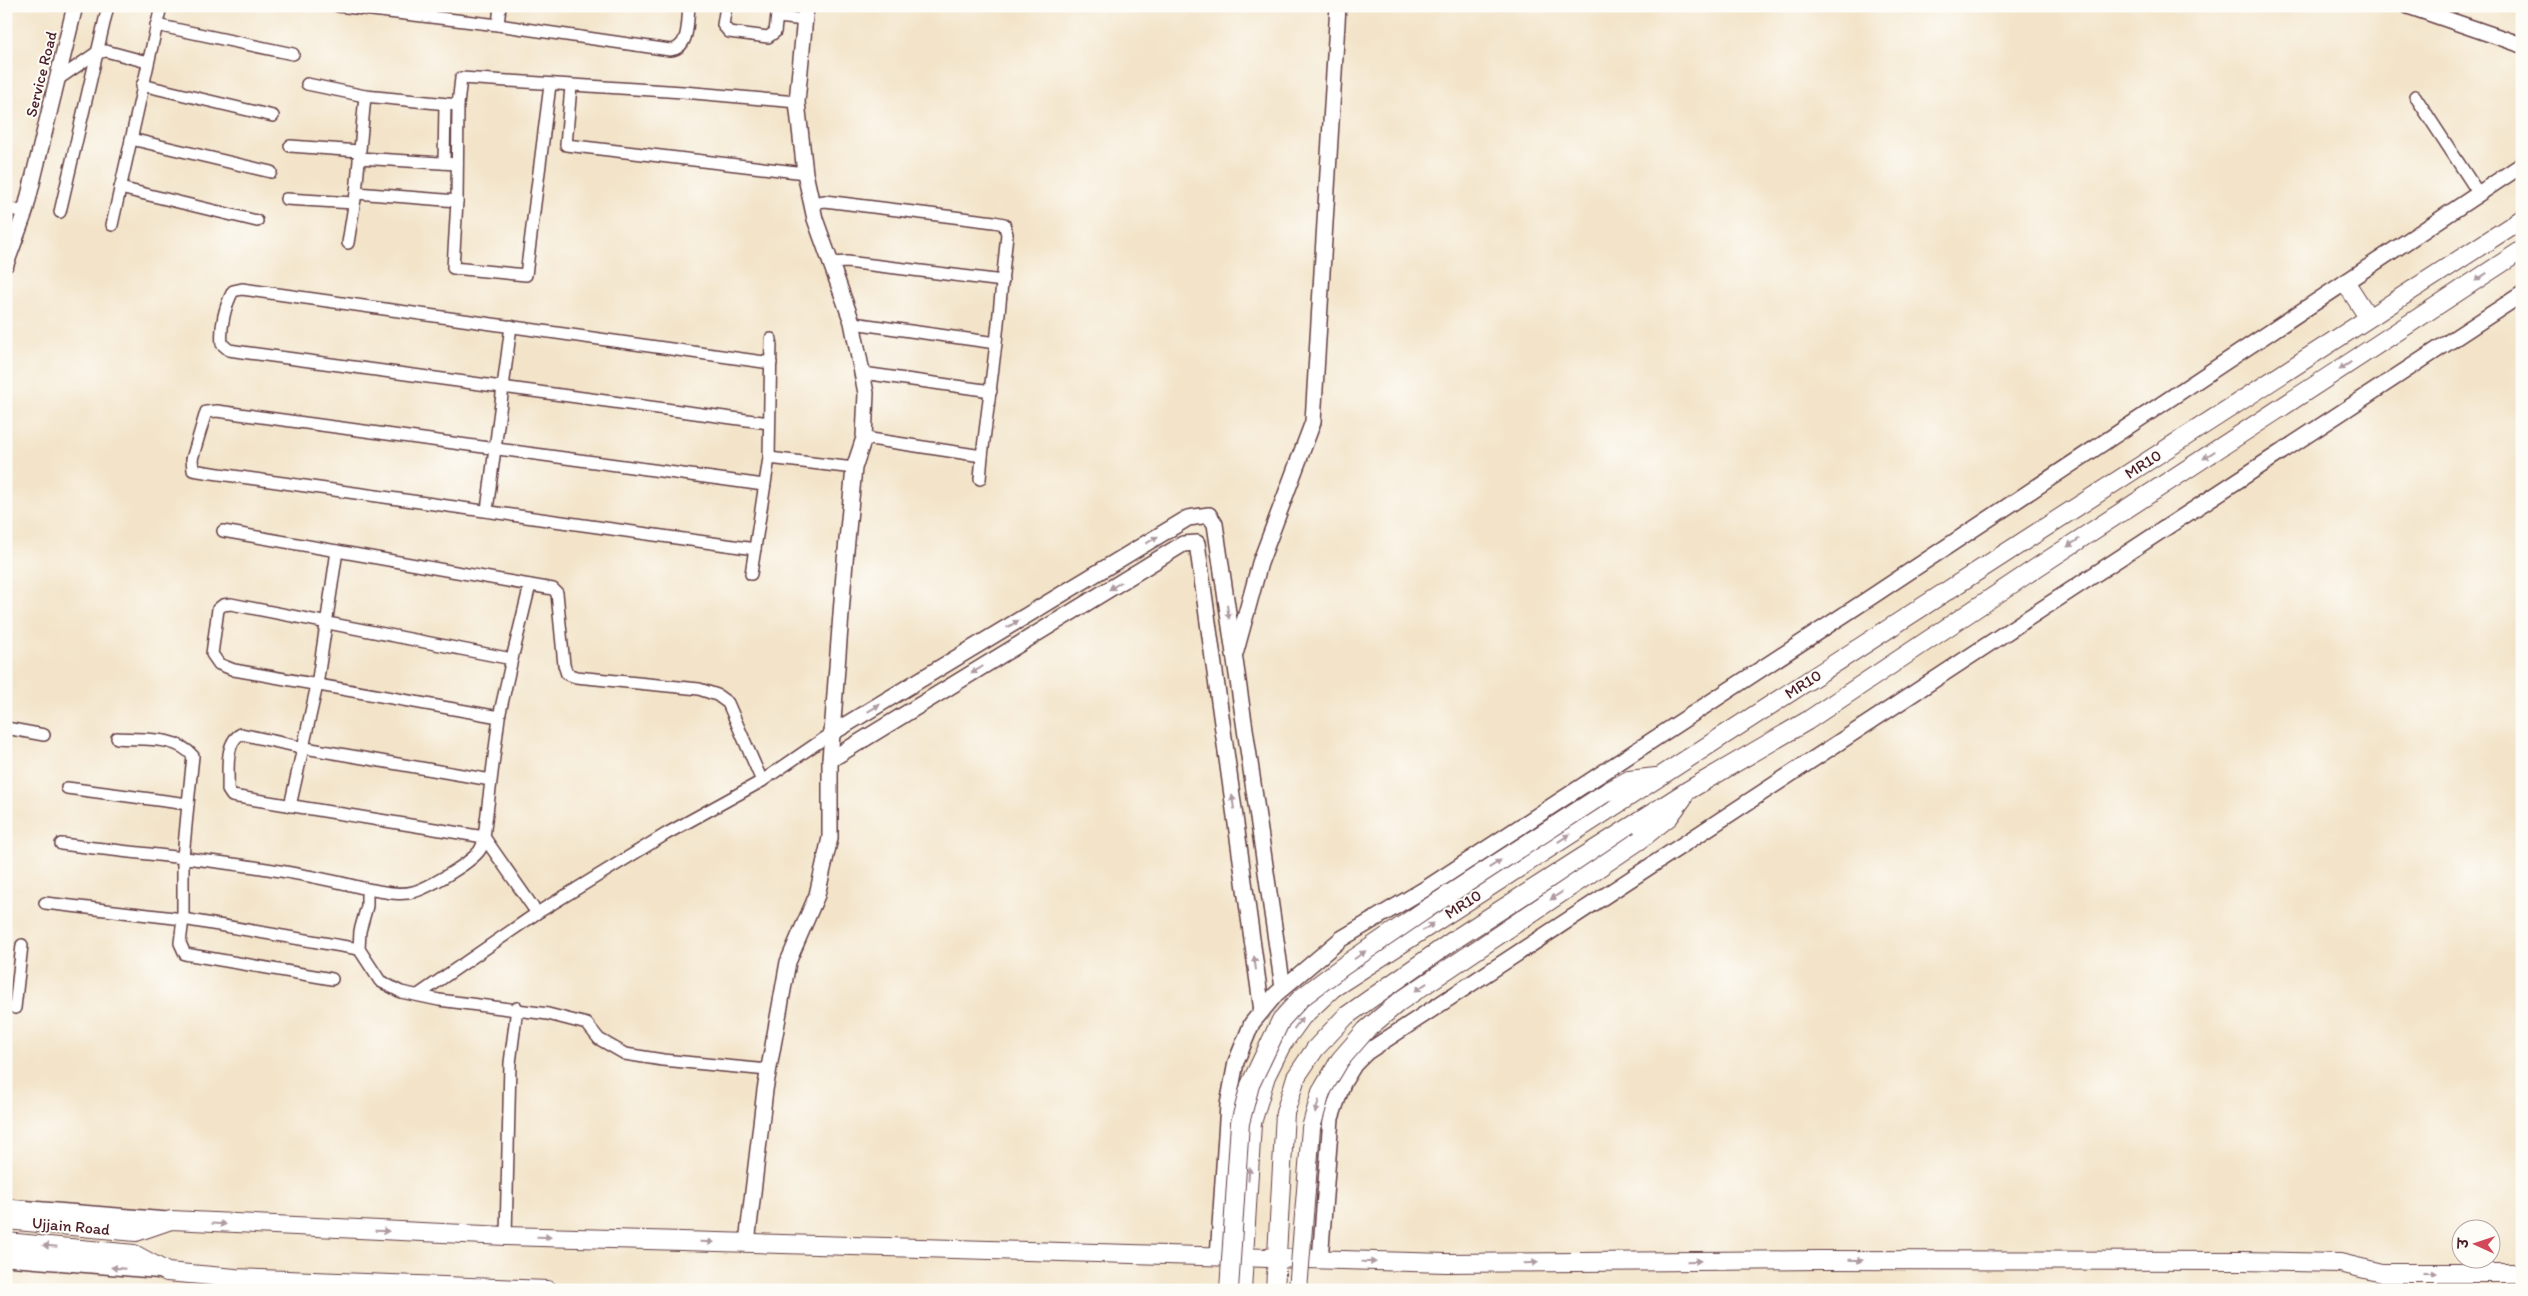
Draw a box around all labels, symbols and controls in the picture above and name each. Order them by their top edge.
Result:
street label: Service Road [21,29,61,119]
one-way arrow [2474,272,2488,282]
one-way arrow [2339,362,2352,371]
street label: MR10 [2121,445,2165,483]
one-way arrow [2203,450,2216,460]
one-way arrow [1145,535,1158,544]
one-way arrow [2066,539,2080,548]
one-way arrow [1109,581,1122,590]
one-way arrow [1224,604,1232,620]
one-way arrow [1006,620,1019,629]
street label: MR10 [1781,665,1825,703]
one-way arrow [970,666,983,675]
one-way arrow [867,704,880,713]
one-way arrow [1229,794,1237,810]
one-way arrow [1558,834,1571,843]
one-way arrow [1488,860,1502,869]
street label: MR10 [1441,885,1485,923]
one-way arrow [1550,891,1563,901]
one-way arrow [1421,922,1435,931]
one-way arrow [1353,950,1367,960]
one-way arrow [1251,955,1259,971]
one-way arrow [1415,982,1428,992]
one-way arrow [1293,1016,1303,1030]
one-way arrow [1312,1099,1320,1114]
one-way arrow [1245,1166,1253,1182]
street label: Ujjain Road [31,1213,111,1239]
north arrow [2450,1218,2500,1268]
one-way arrow [212,1220,228,1228]
one-way arrow [374,1227,390,1235]
one-way arrow [536,1234,552,1242]
text: उ [2455,1237,2472,1250]
one-way arrow [699,1238,715,1246]
one-way arrow [42,1242,58,1250]
one-way arrow [1849,1256,1865,1264]
one-way arrow [1686,1257,1702,1265]
one-way arrow [1361,1258,1377,1266]
one-way arrow [1524,1258,1540,1266]
one-way arrow [110,1264,126,1272]
one-way arrow [2423,1269,2439,1277]

